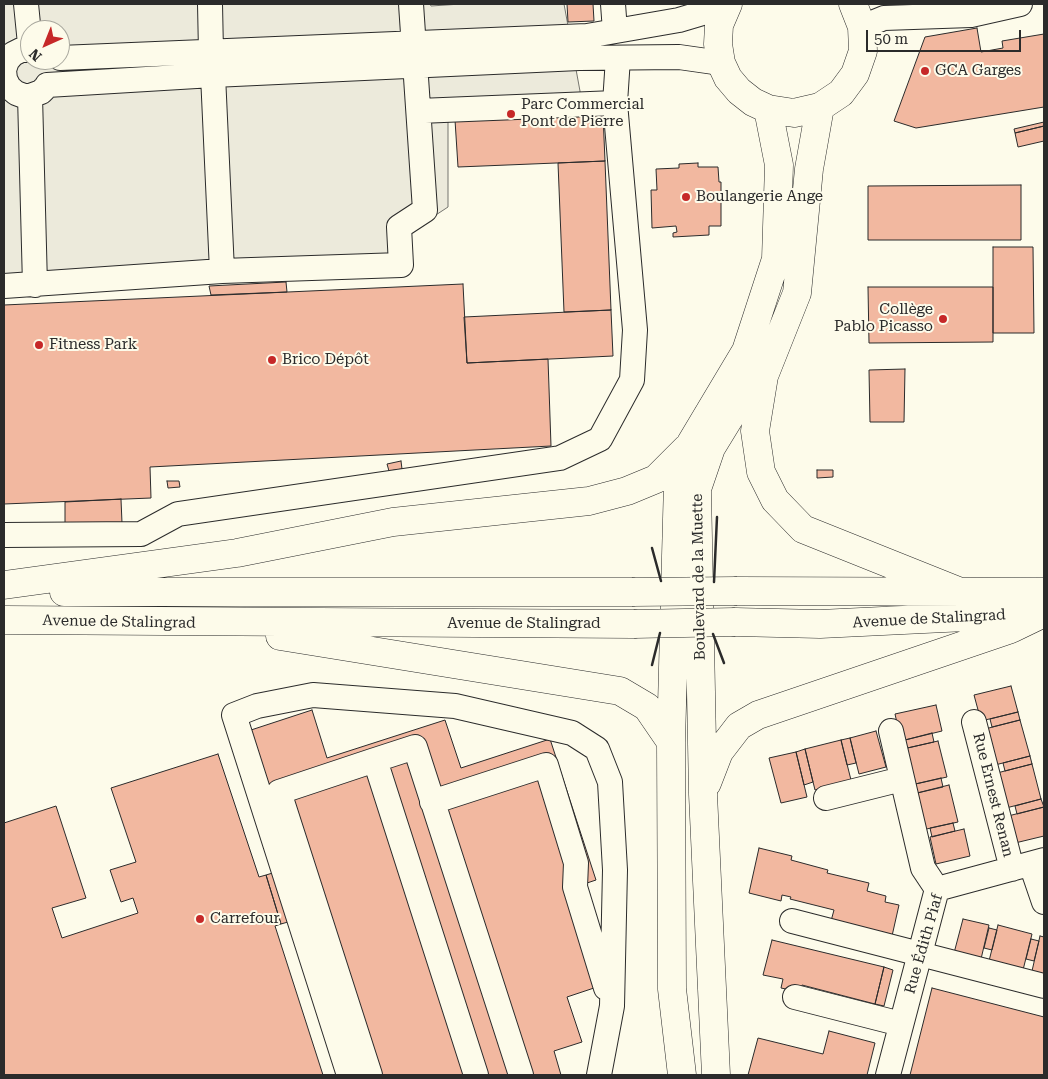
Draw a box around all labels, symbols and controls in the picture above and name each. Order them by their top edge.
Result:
north arrow [20,20,70,70]
scale bar [868,20,1023,52]
text: 50 m [874,30,908,48]
text: N [26,46,45,65]
place label: GCA Garges [935,62,1021,80]
marker: GCA Garges [919,65,931,77]
place label: Parc Commercial Pont de Pierre [521,96,644,131]
marker: Parc Commercial Pont de Pierre [505,108,517,120]
place label: Boulangerie Ange [696,188,823,206]
marker: Boulangerie Ange [680,191,692,203]
place label: Collège Pablo Picasso [834,301,933,336]
marker: Collège Pablo Picasso [937,313,949,325]
place label: Fitness Park [49,336,137,354]
marker: Fitness Park [33,339,45,351]
place label: Brico Dépôt [282,351,369,369]
marker: Brico Dépôt [266,354,278,366]
street label: Boulevard de la Muette [689,493,709,661]
street label: Avenue de Stalingrad [852,606,1006,632]
street label: Avenue de Stalingrad [42,612,196,632]
street label: Avenue de Stalingrad [447,615,601,633]
street label: Rue Ernest Renan [969,731,1017,859]
street label: Rue Édith Piaf [901,892,947,996]
place label: Carrefour [210,910,280,928]
marker: Carrefour [194,913,206,925]

